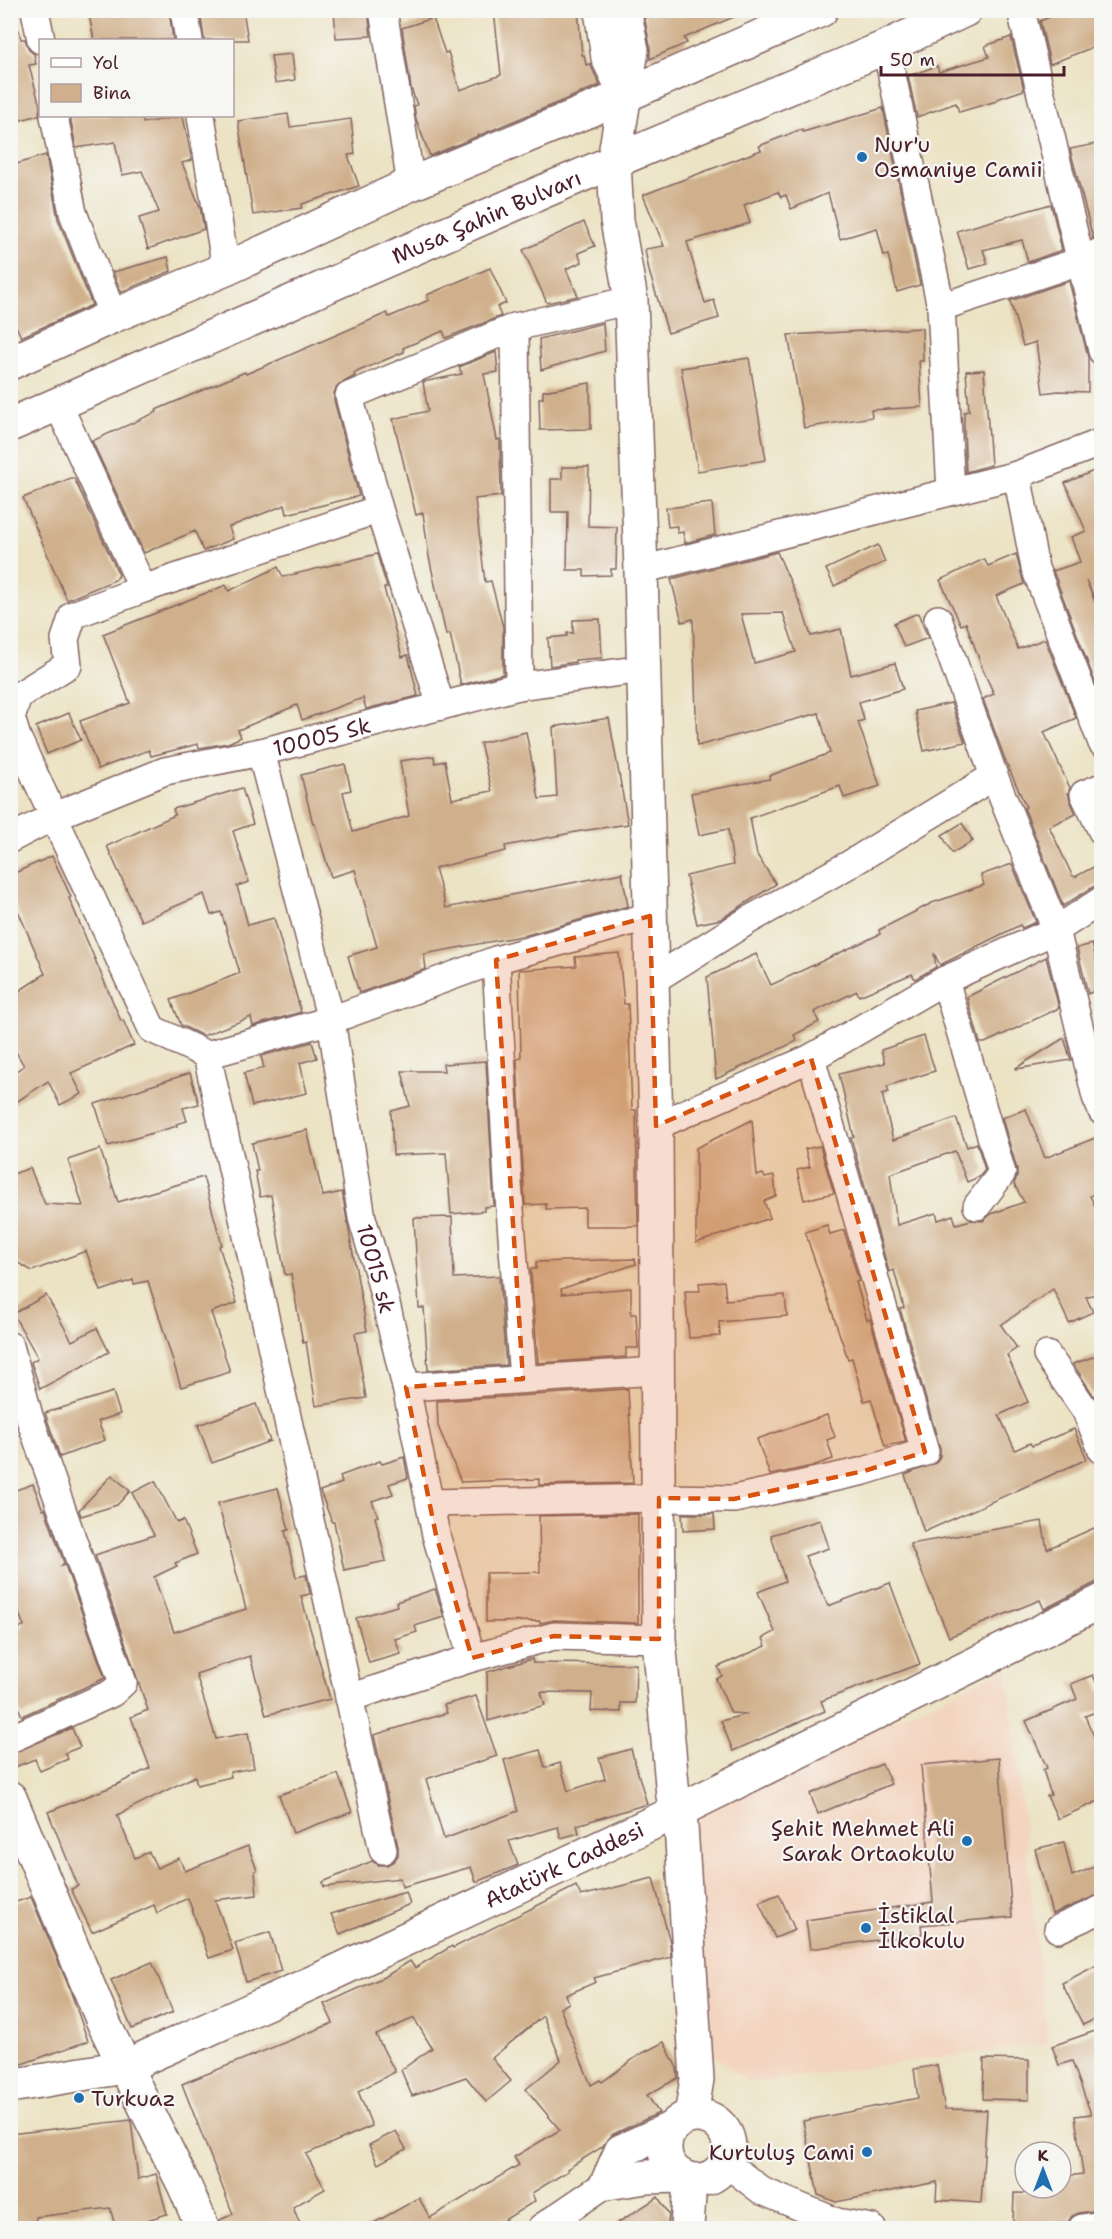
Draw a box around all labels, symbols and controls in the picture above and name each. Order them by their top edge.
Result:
legend [39,39,234,117]
scale bar [881,39,1064,77]
text: 50 m [890,48,935,72]
text: Yol [93,51,119,75]
text: Bina [93,81,131,105]
place label: Nur'u Osmaniye Camii [874,130,1043,184]
marker: Nur'u Osmaniye Camii [855,150,869,164]
street label: Musa Şahin Bulvarı [387,163,585,271]
street label: 10005 Sk [270,710,374,763]
street label: 10015 sk [350,1220,402,1316]
place label: Şehit Mehmet Ali Sarak Ortaokulu [771,1814,955,1868]
street label: Atatürk Caddesi [480,1815,649,1914]
marker: Şehit Mehmet Ali Sarak Ortaokulu [960,1834,974,1848]
place label: İstiklal İlkokulu [878,1901,965,1955]
marker: İstiklal İlkokulu [859,1921,873,1935]
place label: Turkuaz [91,2084,176,2113]
marker: Turkuaz [72,2091,86,2105]
place label: Kurtuluş Cami [709,2138,855,2167]
north arrow [1013,2140,1073,2200]
marker: Kurtuluş Cami [860,2145,874,2159]
text: K [1038,2145,1049,2166]

